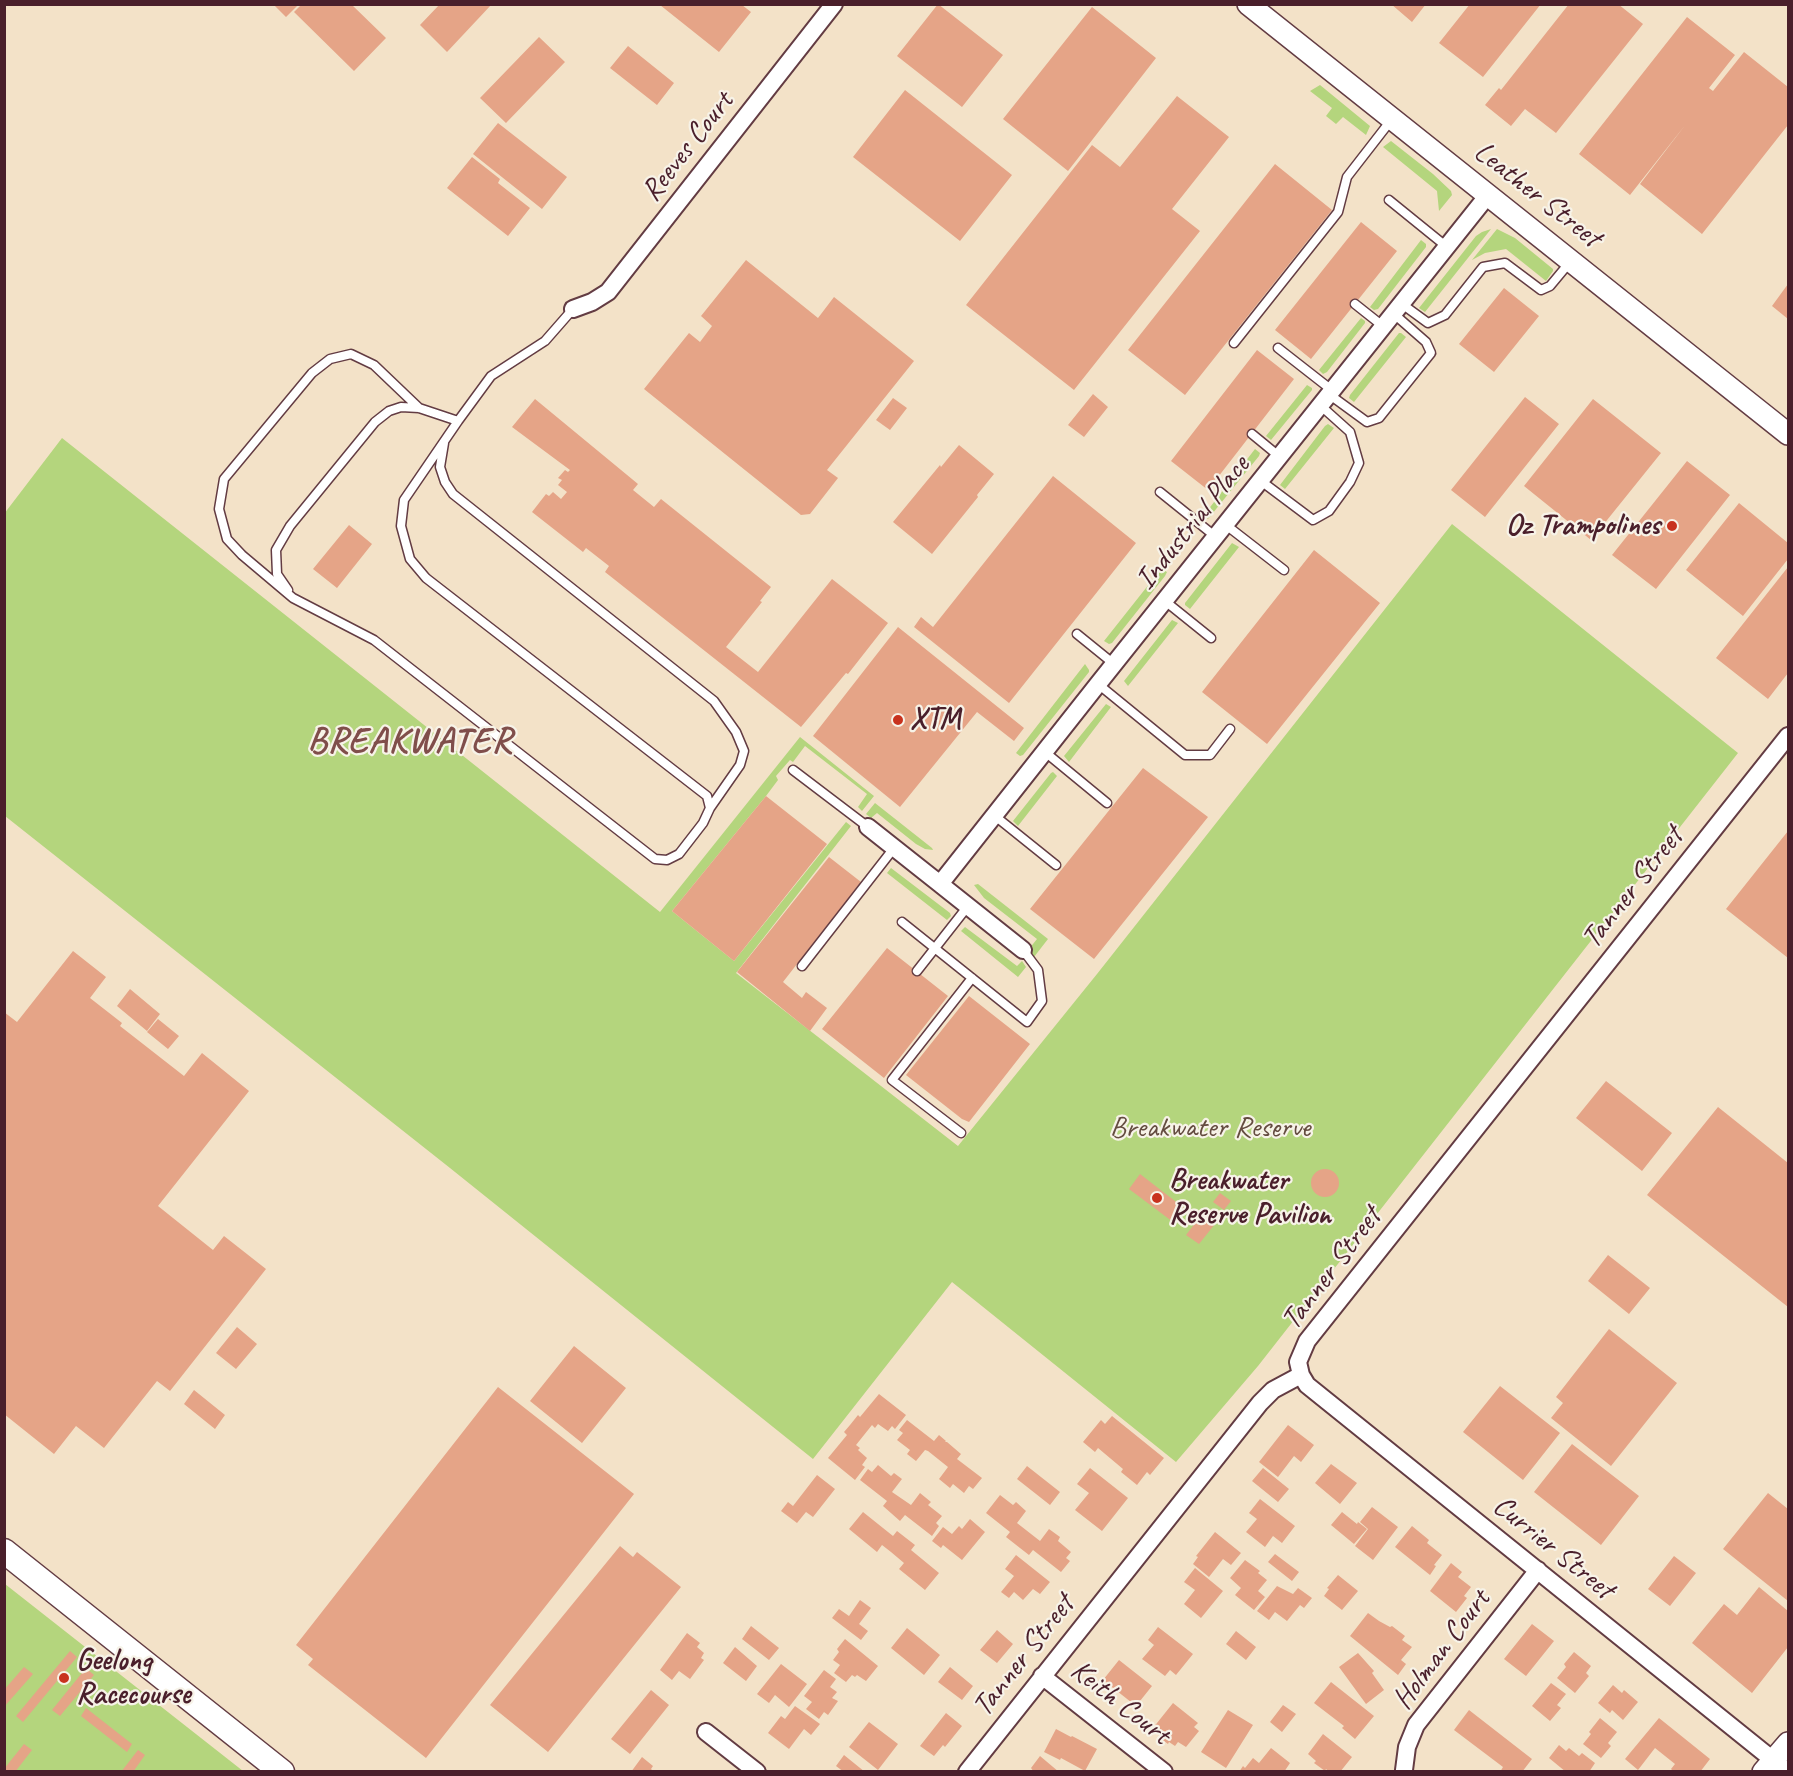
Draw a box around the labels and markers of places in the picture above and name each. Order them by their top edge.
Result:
place label: Oz Trampolines [1506,508,1660,544]
marker: Oz Trampolines [1665,519,1679,533]
place label: XTM [910,702,961,738]
marker: XTM [891,713,905,727]
place label: Breakwater Reserve Pavilion [1169,1163,1331,1234]
marker: Breakwater Reserve Pavilion [1150,1191,1164,1205]
place label: Geelong Racecourse [76,1643,190,1714]
marker: Geelong Racecourse [57,1671,71,1685]

